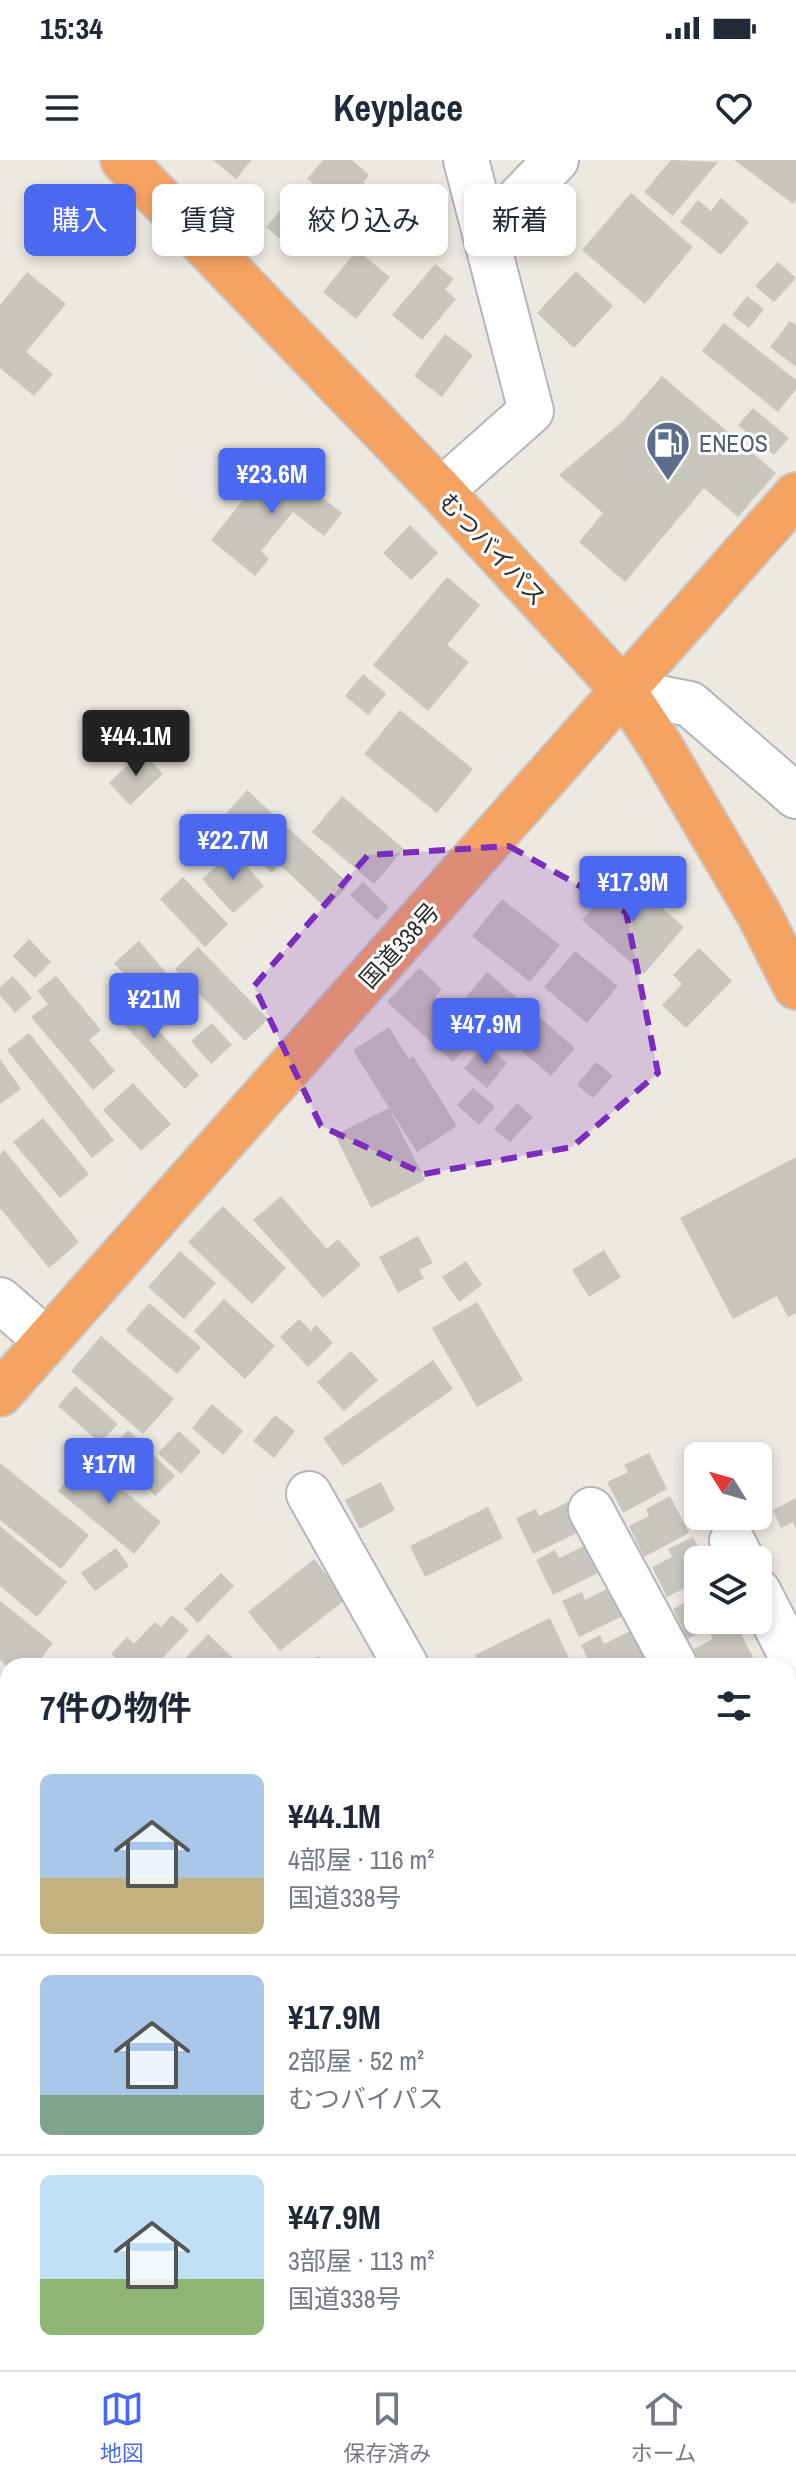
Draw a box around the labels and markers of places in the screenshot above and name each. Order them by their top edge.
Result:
fuel station icon: ENEOS [644,419,692,482]
place label: ENEOS [699,427,768,459]
pin: ¥23.6M [207,448,337,516]
pin: ¥44.1M [71,710,201,778]
pin: ¥22.7M [168,814,298,882]
pin: ¥17.9M [568,856,698,924]
pin: ¥21M [107,973,201,1041]
pin: ¥47.9M [421,998,551,1066]
pin: ¥17M [62,1438,156,1506]

